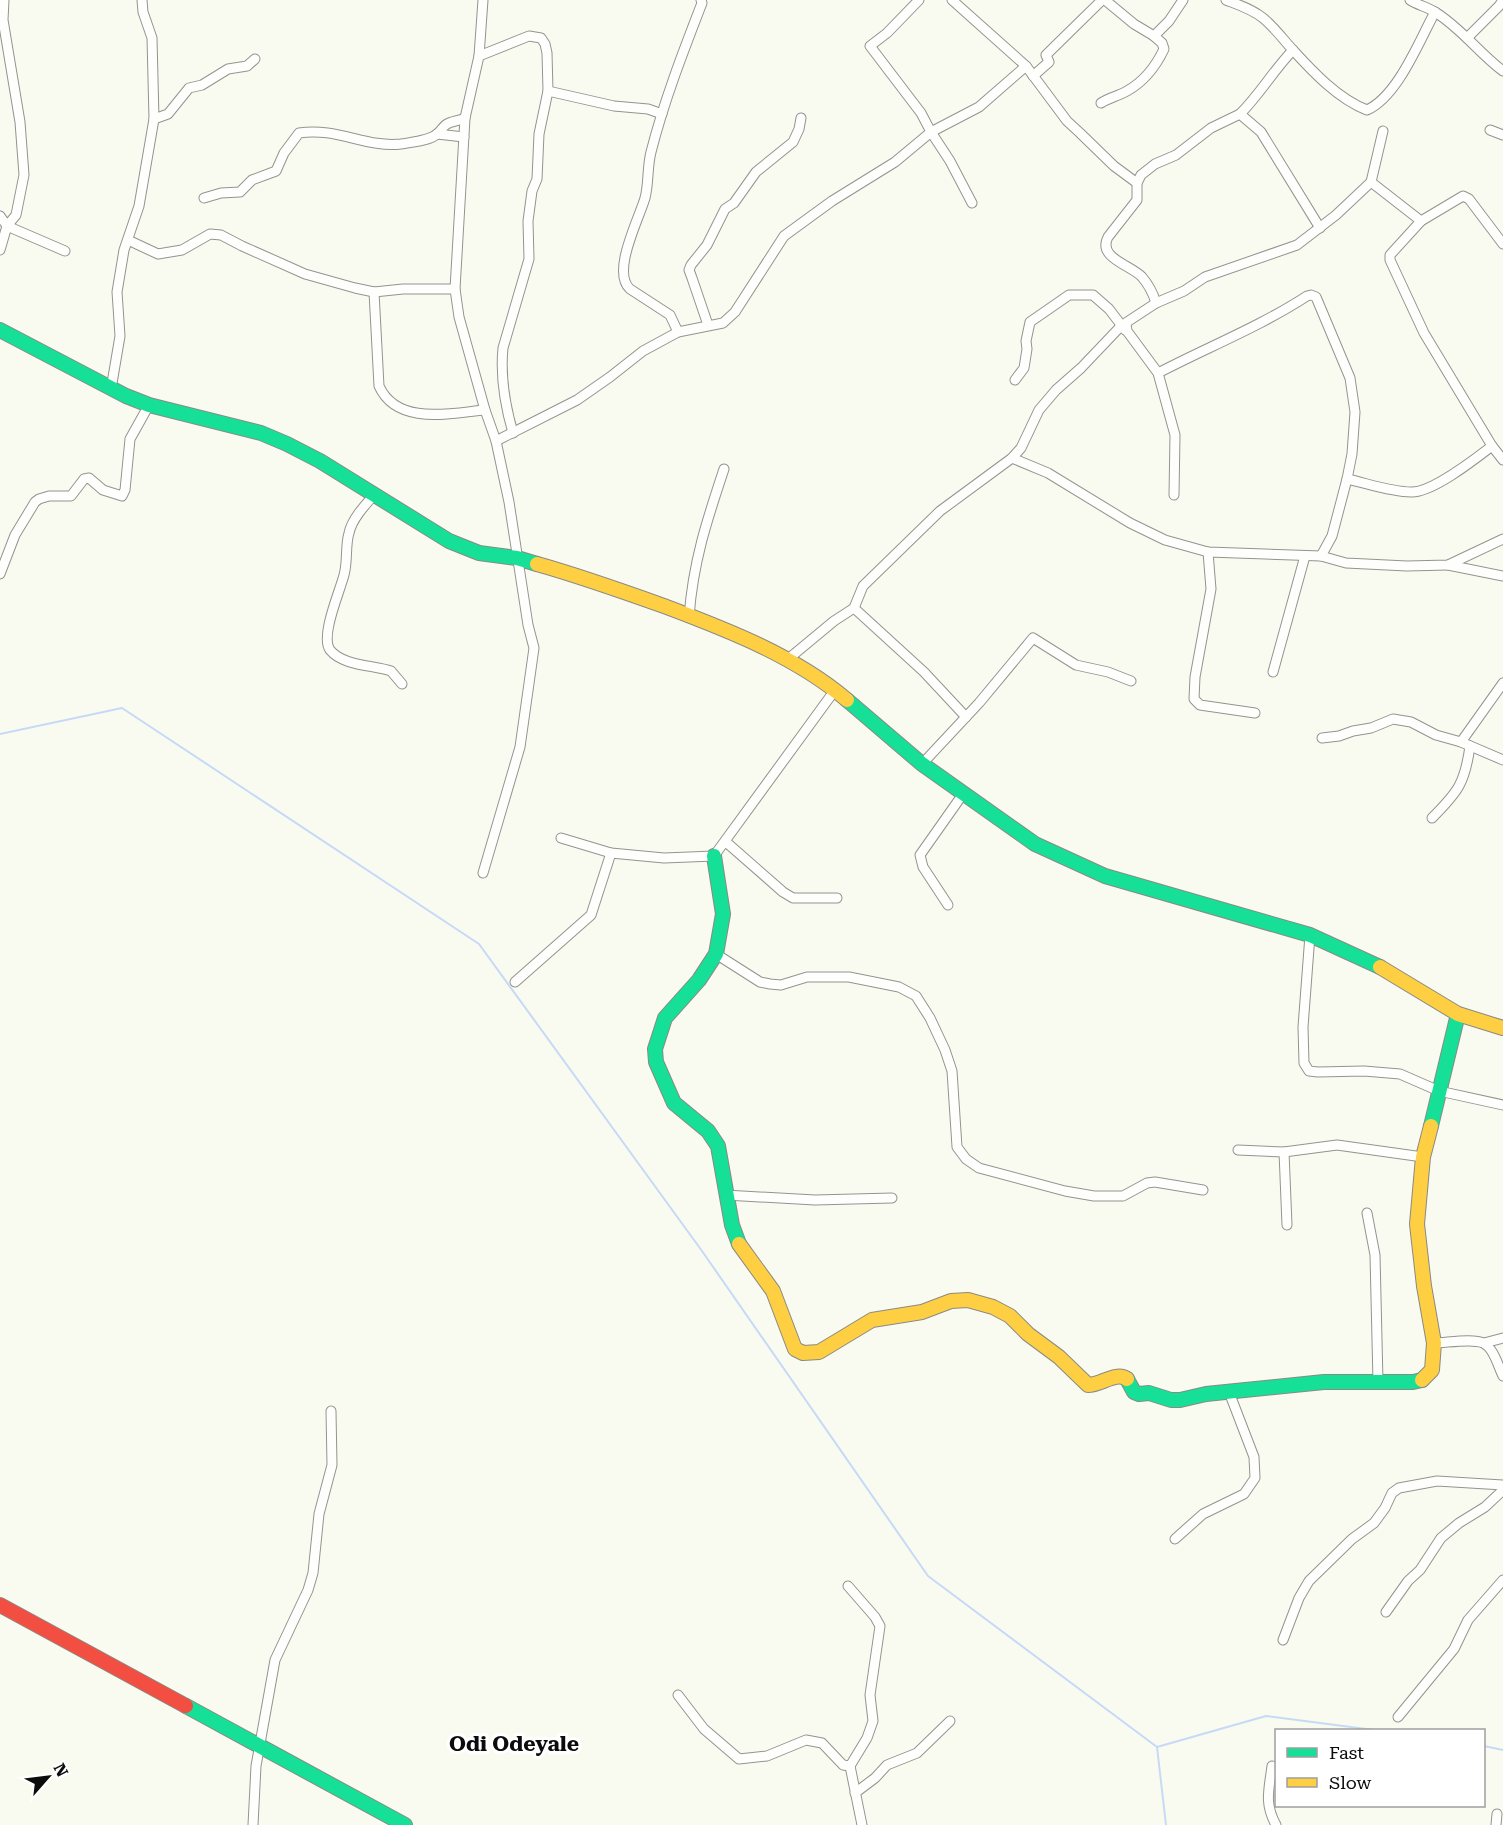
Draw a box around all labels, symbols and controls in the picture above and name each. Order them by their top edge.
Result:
legend [1275,1729,1485,1807]
district label: Odi Odeyale [449,1732,579,1756]
text: Fast [1329,1742,1364,1763]
north arrow [18,1747,78,1807]
text: N [50,1760,72,1780]
text: Slow [1329,1772,1371,1793]

